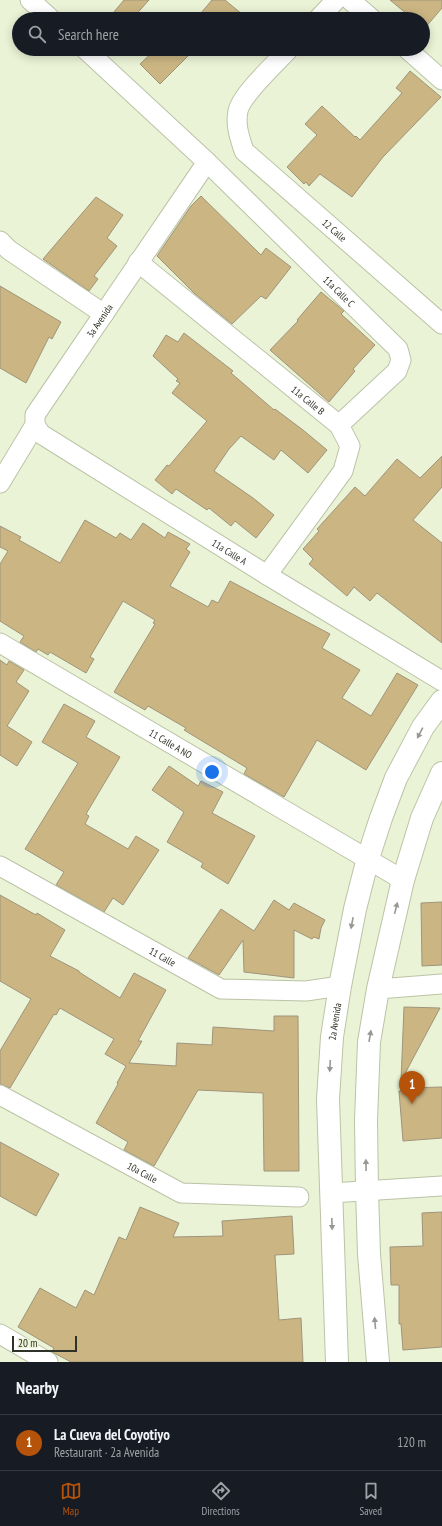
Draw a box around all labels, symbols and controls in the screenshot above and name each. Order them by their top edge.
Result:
search box [12,12,430,56]
icon: search [26,23,48,45]
text: Search here [58,25,119,44]
street label: 12 Calle [320,216,349,244]
street label: 11a Calle C [320,273,358,310]
street label: 3a Avenida [83,301,115,340]
street label: 11a Calle B [289,383,328,418]
street label: 11a Calle A [210,536,250,568]
street label: 11 Calle A NO [147,726,195,761]
one-way arrow [416,727,423,739]
your location [202,762,222,782]
one-way arrow [394,902,400,914]
one-way arrow [348,917,354,930]
street label: 11 Calle [147,944,178,969]
street label: 2a Avenida [325,1002,344,1041]
one-way arrow [368,1029,374,1042]
one-way arrow [327,1060,334,1072]
pin: 1 [399,1071,425,1104]
street label: 10a Calle [125,1159,160,1186]
one-way arrow [363,1159,370,1171]
one-way arrow [329,1218,335,1231]
one-way arrow [371,1317,378,1329]
scale bar [12,1334,77,1353]
text: 20 m [18,1336,37,1350]
text: Nearby [16,1377,59,1399]
text: La Cueva del Coyotiyo [54,1425,170,1444]
text: 1 [26,1434,32,1451]
text: 120 m [397,1434,426,1451]
text: Restaurant · 2a Avenida [54,1444,159,1461]
tab: Map [60,1480,82,1518]
tab: Directions [202,1480,240,1518]
tab: Saved [359,1480,382,1518]

